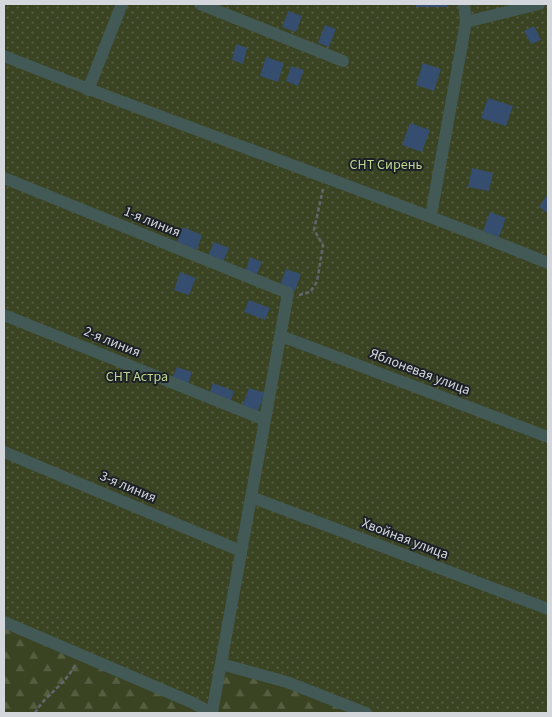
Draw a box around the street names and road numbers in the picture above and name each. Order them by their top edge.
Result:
street label: 1-я линия [121,202,183,242]
street label: 2-я линия [81,322,143,362]
street label: Яблоневая улица [367,344,473,400]
street label: 3-я линия [97,466,159,508]
street label: Хвойная улица [359,513,451,565]

